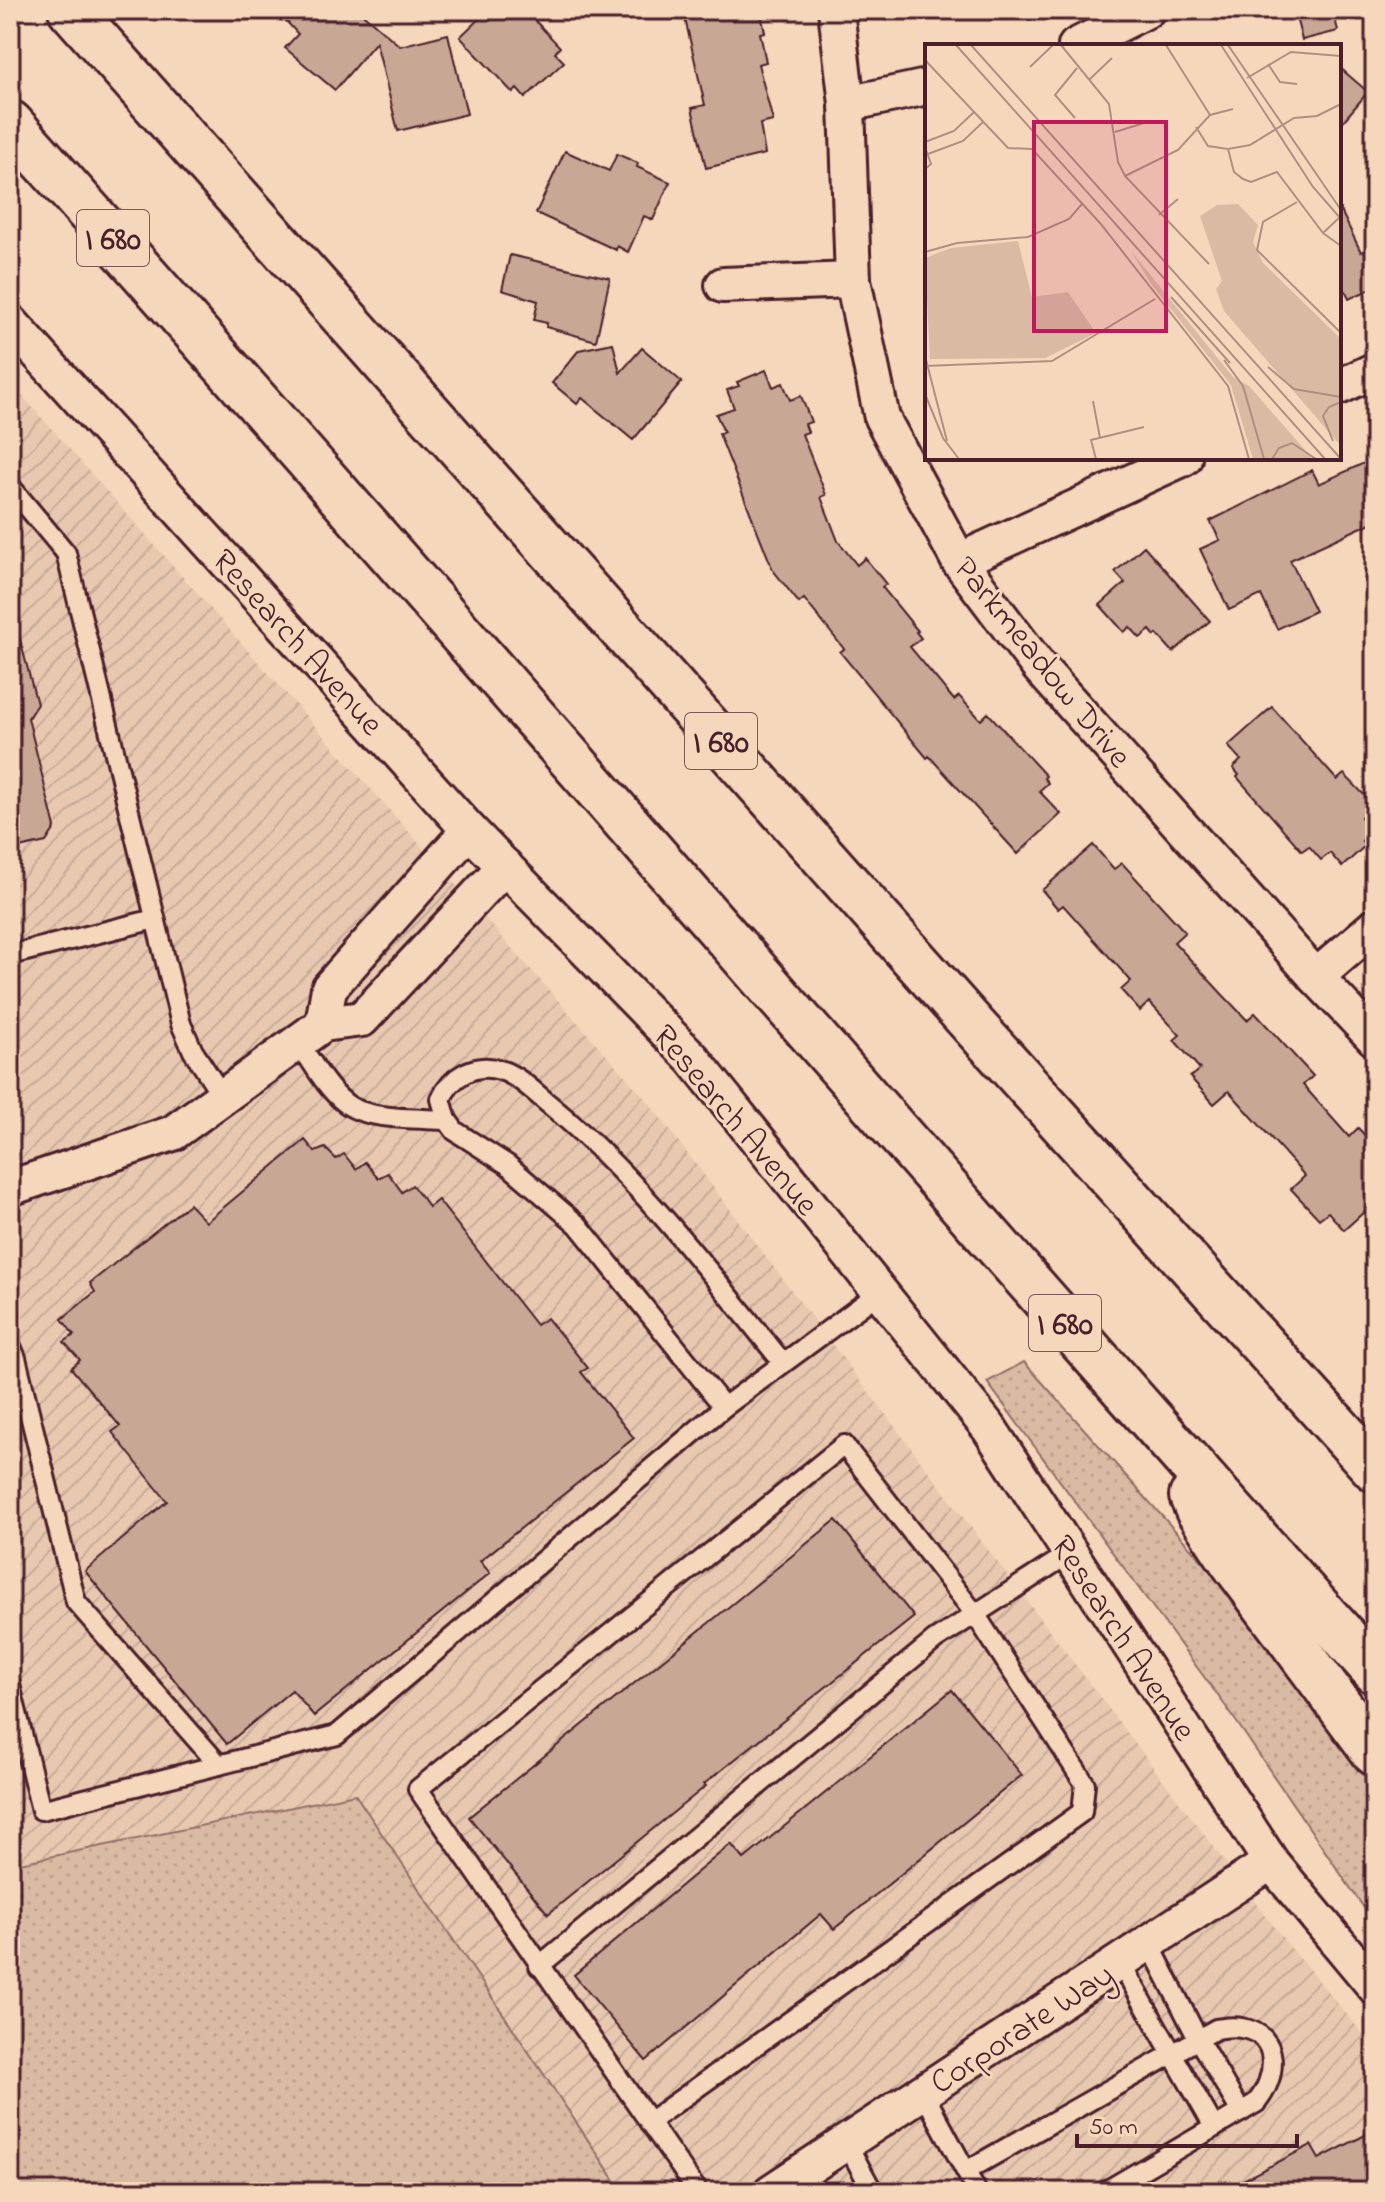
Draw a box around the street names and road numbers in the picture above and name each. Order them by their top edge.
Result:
road number: I 680 [77,210,149,266]
street label: Research Avenue [198,539,394,749]
street label: Parkmeadow Drive [940,547,1143,781]
road number: I 680 [685,713,757,769]
street label: Research Avenue [639,1015,830,1229]
road number: I 680 [1029,1295,1101,1351]
street label: Research Avenue [1036,1526,1208,1753]
street label: Corporate Way [921,1952,1125,2109]

